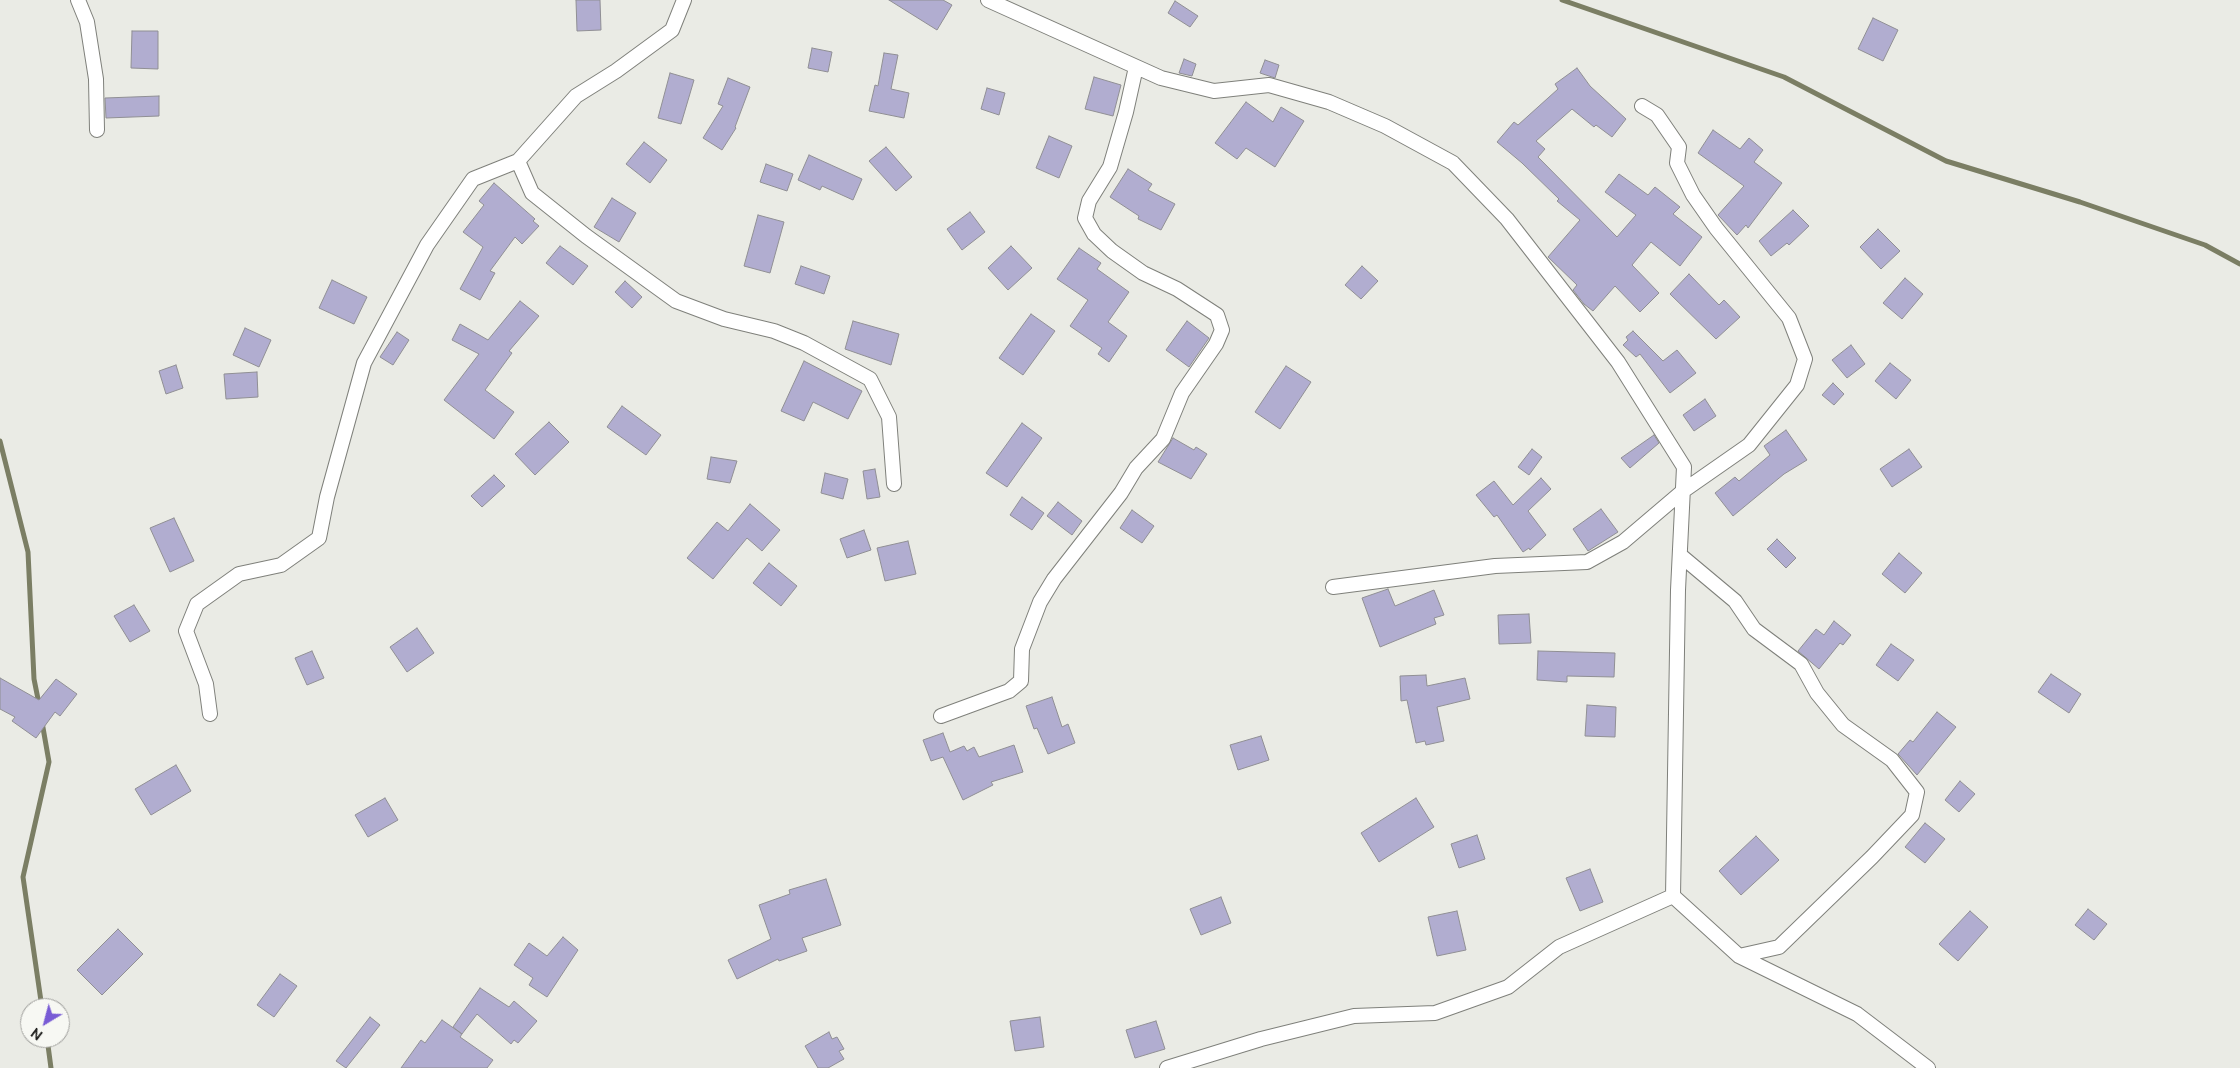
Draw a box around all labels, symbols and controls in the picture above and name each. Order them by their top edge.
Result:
north arrow [20,998,70,1048]
text: N [28,1025,46,1044]

